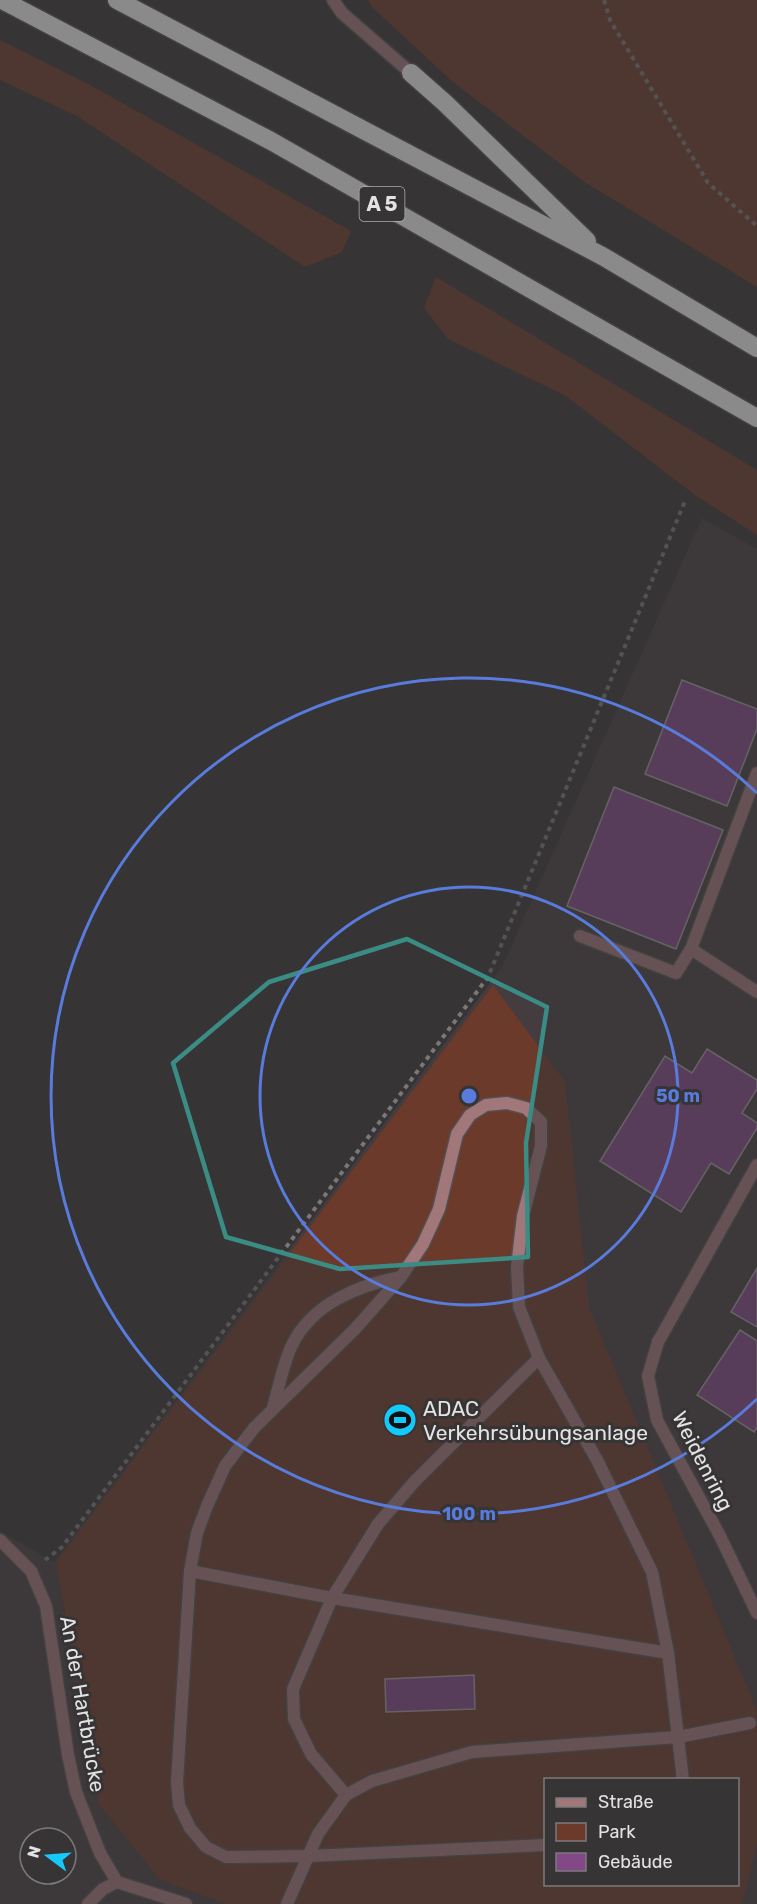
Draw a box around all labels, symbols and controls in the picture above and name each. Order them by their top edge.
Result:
road number: A 5 [360,187,404,221]
text: 50 m [656,1085,700,1107]
centre of rings [459,1086,479,1106]
place label: ADAC Verkehrsübungsanlage [423,1396,648,1445]
sports icon: ADAC Verkehrsübungsanlage [382,1402,418,1438]
street label: Weidenring [667,1407,739,1515]
text: 100 m [442,1503,496,1525]
street label: An der Hartbrücke [55,1614,111,1794]
legend [544,1778,739,1886]
text: Straße [598,1791,654,1813]
text: Park [598,1821,636,1843]
north arrow [18,1826,78,1886]
text: N [23,1844,45,1860]
text: Gebäude [598,1851,673,1873]

